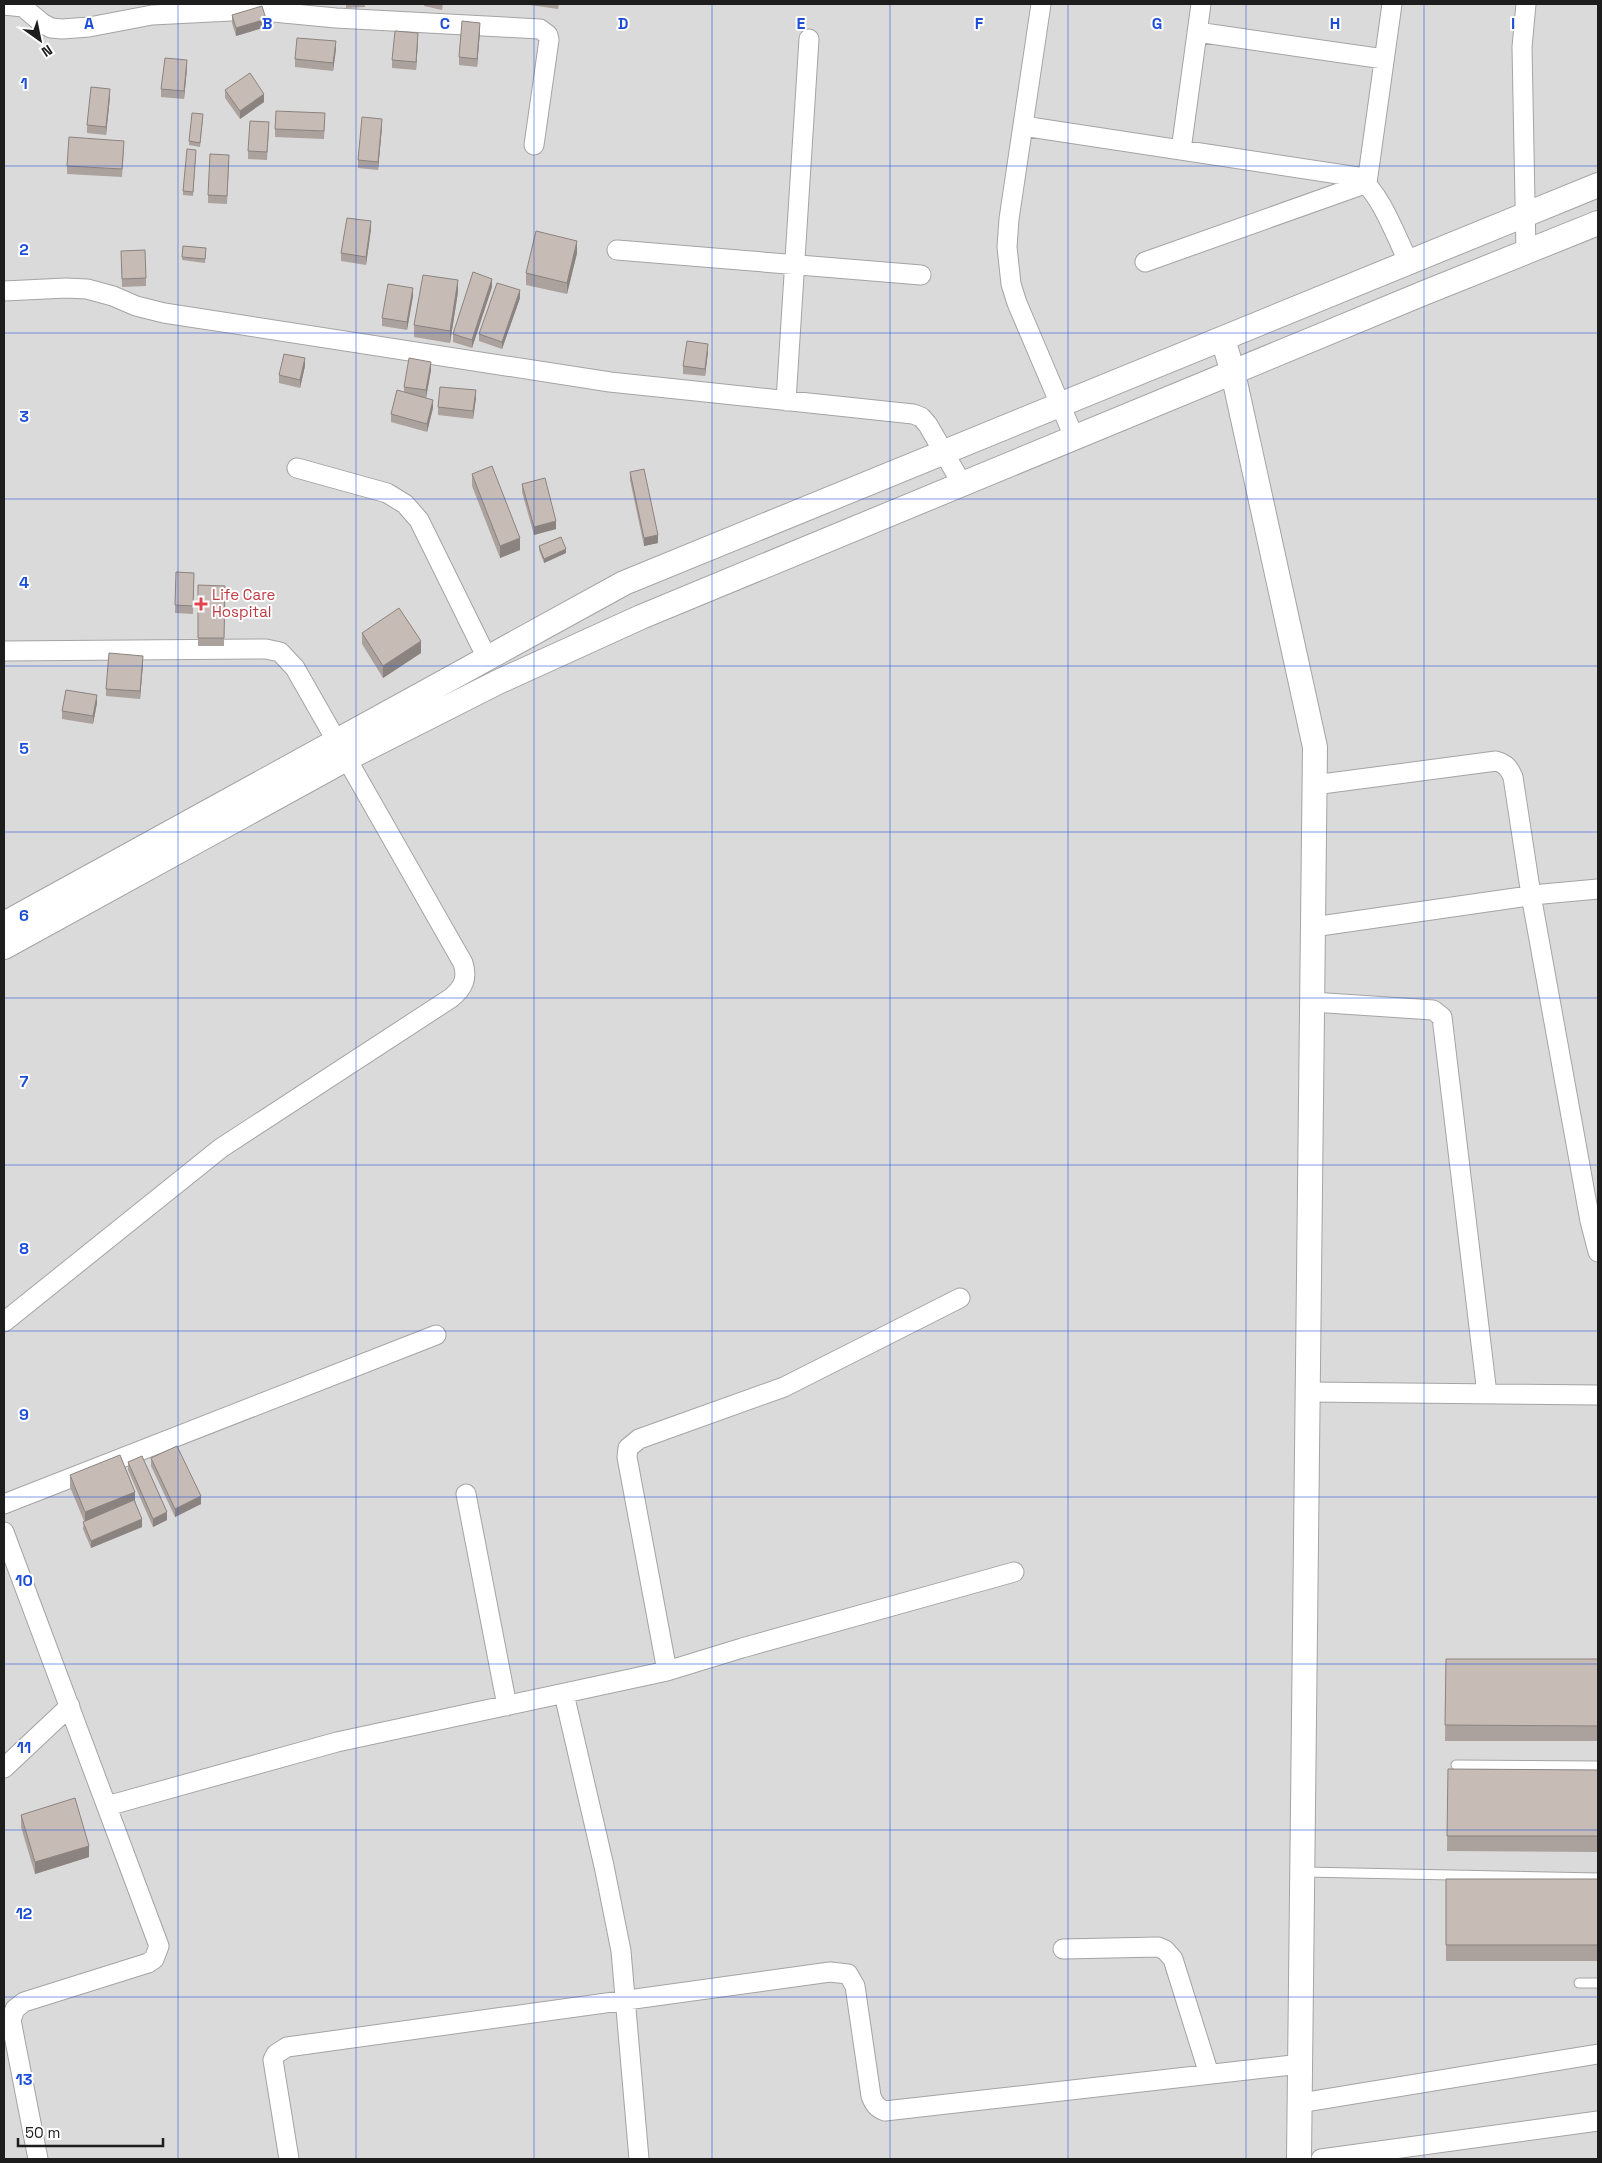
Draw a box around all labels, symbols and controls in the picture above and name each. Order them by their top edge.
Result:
text: A [84,13,94,34]
text: B [262,13,272,34]
text: C [440,13,450,34]
text: D [618,13,628,34]
text: E [797,13,806,34]
text: F [975,13,984,34]
text: G [1152,13,1162,34]
text: H [1330,13,1340,34]
text: I [1511,13,1515,34]
north arrow [15,15,65,65]
text: N [38,41,56,61]
text: 1 [20,73,28,94]
text: 2 [19,239,29,260]
text: 3 [19,406,29,427]
text: 4 [19,572,29,593]
place label: Life Care Hospital [212,585,276,621]
marker: Life Care Hospital [194,597,208,611]
text: 5 [19,738,29,759]
text: 6 [19,905,29,926]
text: 7 [20,1071,29,1092]
text: 8 [19,1238,29,1259]
text: 9 [19,1404,29,1425]
text: 10 [15,1570,33,1591]
text: 11 [17,1737,31,1758]
text: 12 [16,1903,32,1924]
text: 13 [16,2069,33,2090]
scale bar [18,2116,162,2148]
text: 50 m [25,2123,60,2142]

